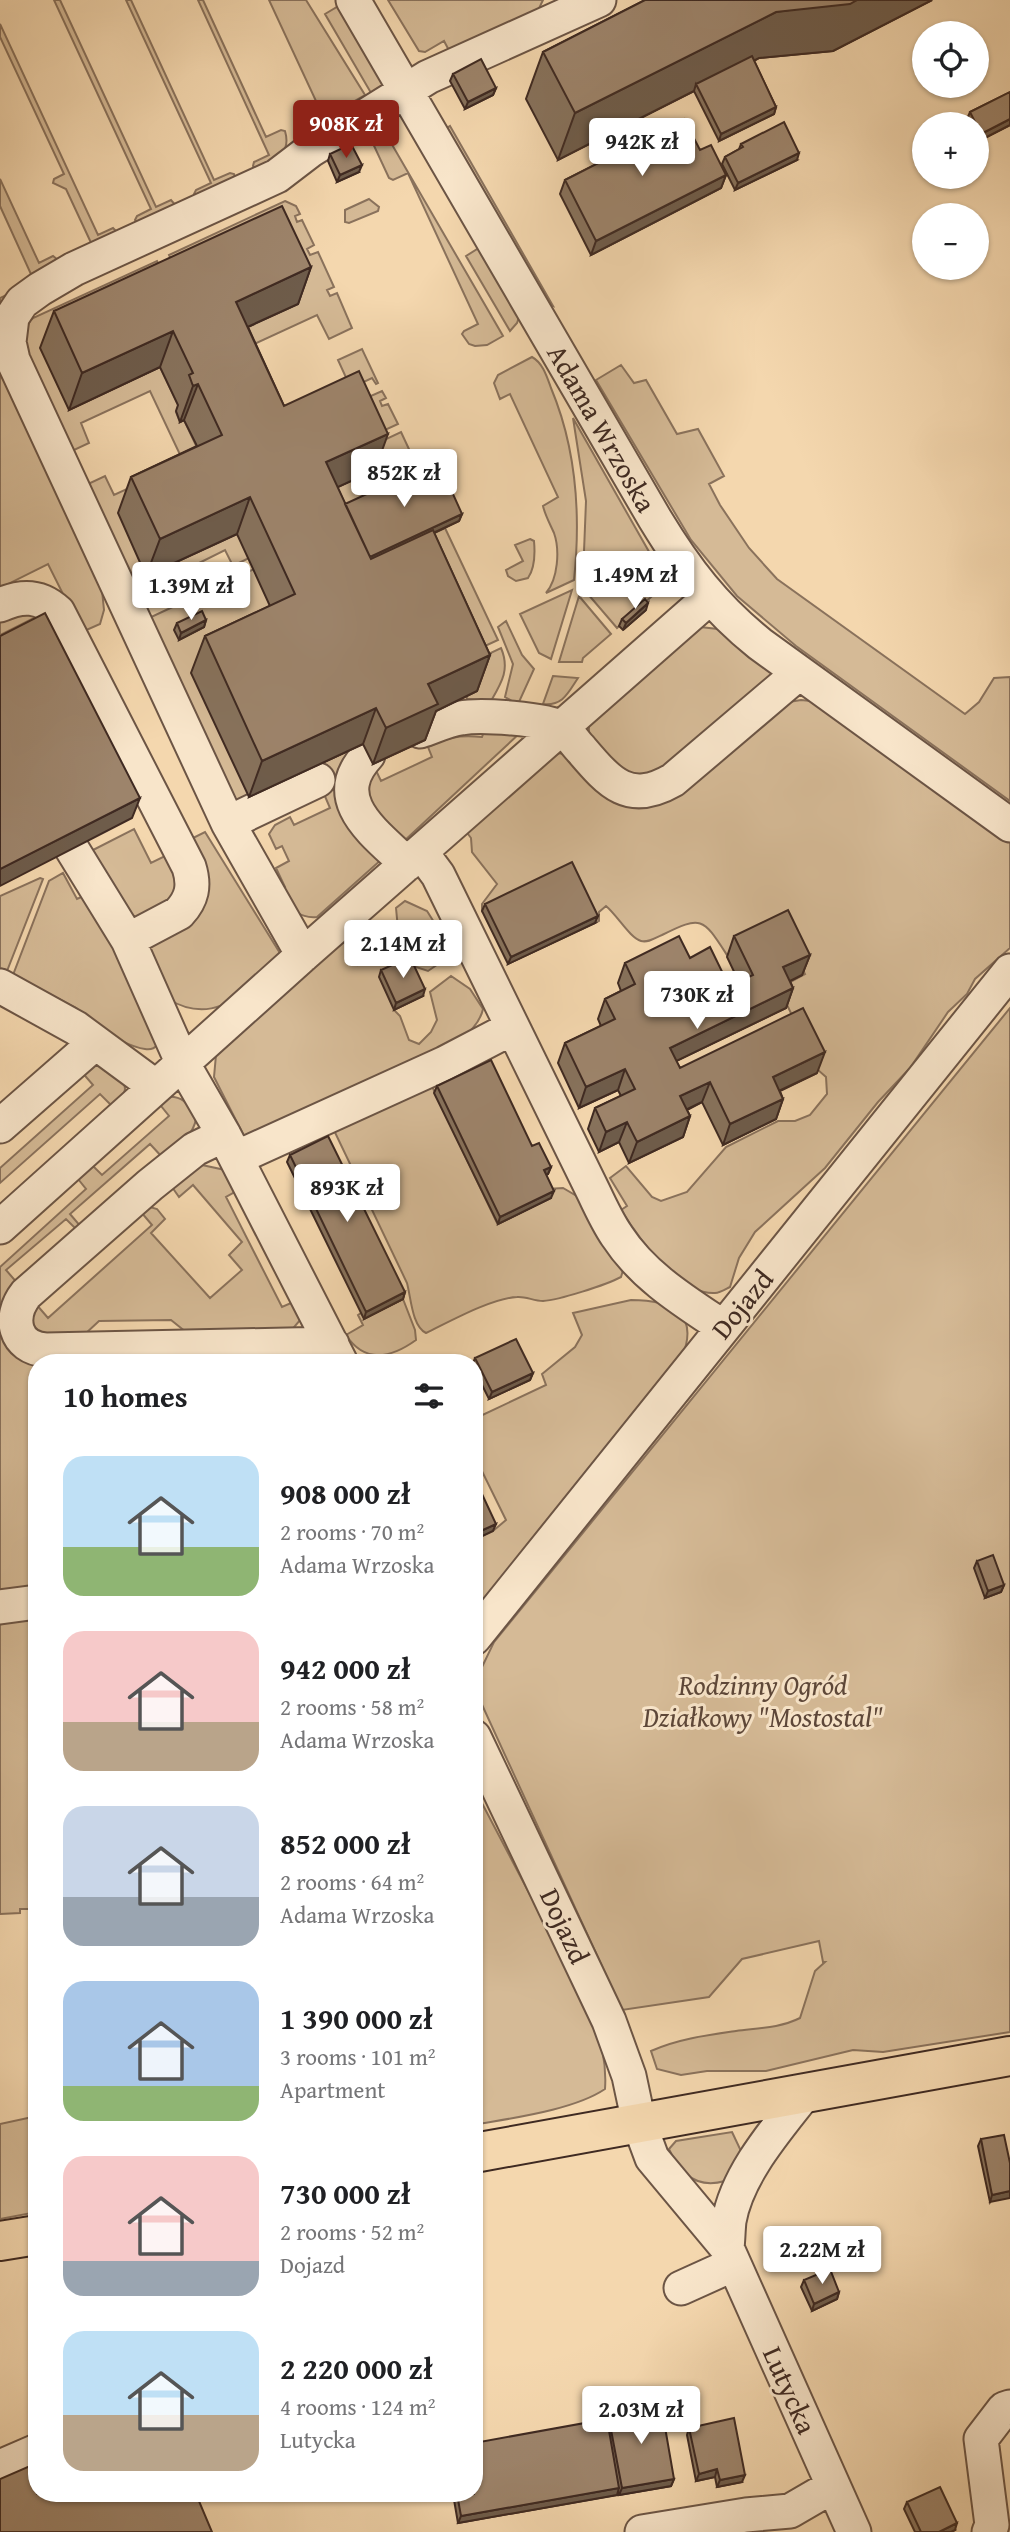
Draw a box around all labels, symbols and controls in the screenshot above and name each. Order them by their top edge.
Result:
map controls [912,21,989,280]
button: locate [912,21,989,98]
pin: 908K zł [281,100,411,160]
text: 908K zł [309,106,383,139]
button: + [912,112,989,189]
pin: 942K zł [577,118,707,178]
text: 942K zł [605,124,679,157]
button: − [912,203,989,280]
street label: Adama Wrzoska [538,336,668,520]
pin: 852K zł [339,449,469,509]
text: 852K zł [367,455,441,488]
pin: 1.49M zł [563,552,707,611]
text: 1.49M zł [592,557,678,590]
pin: 1.39M zł [119,562,263,622]
text: 1.39M zł [148,568,234,601]
pin: 2.14M zł [331,920,475,980]
text: 2.14M zł [360,926,446,959]
pin: 730K zł [632,972,762,1031]
text: 730K zł [660,977,734,1010]
pin: 893K zł [282,1164,412,1224]
text: 893K zł [310,1170,384,1203]
street label: Dojazd [701,1260,783,1347]
text: 10 homes [63,1374,188,1418]
icon: filters [410,1377,448,1415]
text: 908 000 zł [280,1471,411,1515]
icon: home [119,1484,203,1568]
text: 2 rooms · 70 m² [280,1515,424,1548]
text: Adama Wrzoska [280,1548,434,1581]
text: 942 000 zł [280,1646,411,1690]
icon: home [119,1659,203,1743]
park label: Rodzinny Ogród Działkowy "Mostostal" [642,1664,883,1737]
text: 2 rooms · 58 m² [280,1690,424,1723]
text: Adama Wrzoska [280,1723,434,1756]
text: 852 000 zł [280,1821,411,1865]
icon: home [119,1834,203,1918]
text: 2 rooms · 64 m² [280,1865,424,1898]
street label: Dojazd [530,1881,601,1970]
text: Adama Wrzoska [280,1898,434,1931]
text: 1 390 000 zł [280,1996,433,2040]
icon: home [119,2009,203,2093]
text: 3 rooms · 101 m² [280,2040,435,2073]
text: Apartment [280,2073,385,2106]
text: 730 000 zł [280,2171,411,2215]
icon: home [119,2184,203,2268]
text: 2 rooms · 52 m² [280,2215,424,2248]
pin: 2.22M zł [750,2226,894,2286]
text: 2.22M zł [779,2232,865,2265]
text: Dojazd [280,2248,345,2281]
street label: Lutycka [753,2339,828,2441]
text: 2 220 000 zł [280,2346,433,2390]
icon: home [119,2359,203,2443]
pin: 2.03M zł [569,2386,713,2446]
text: 4 rooms · 124 m² [280,2390,435,2423]
text: 2.03M zł [598,2392,684,2425]
text: Lutycka [280,2423,356,2456]

